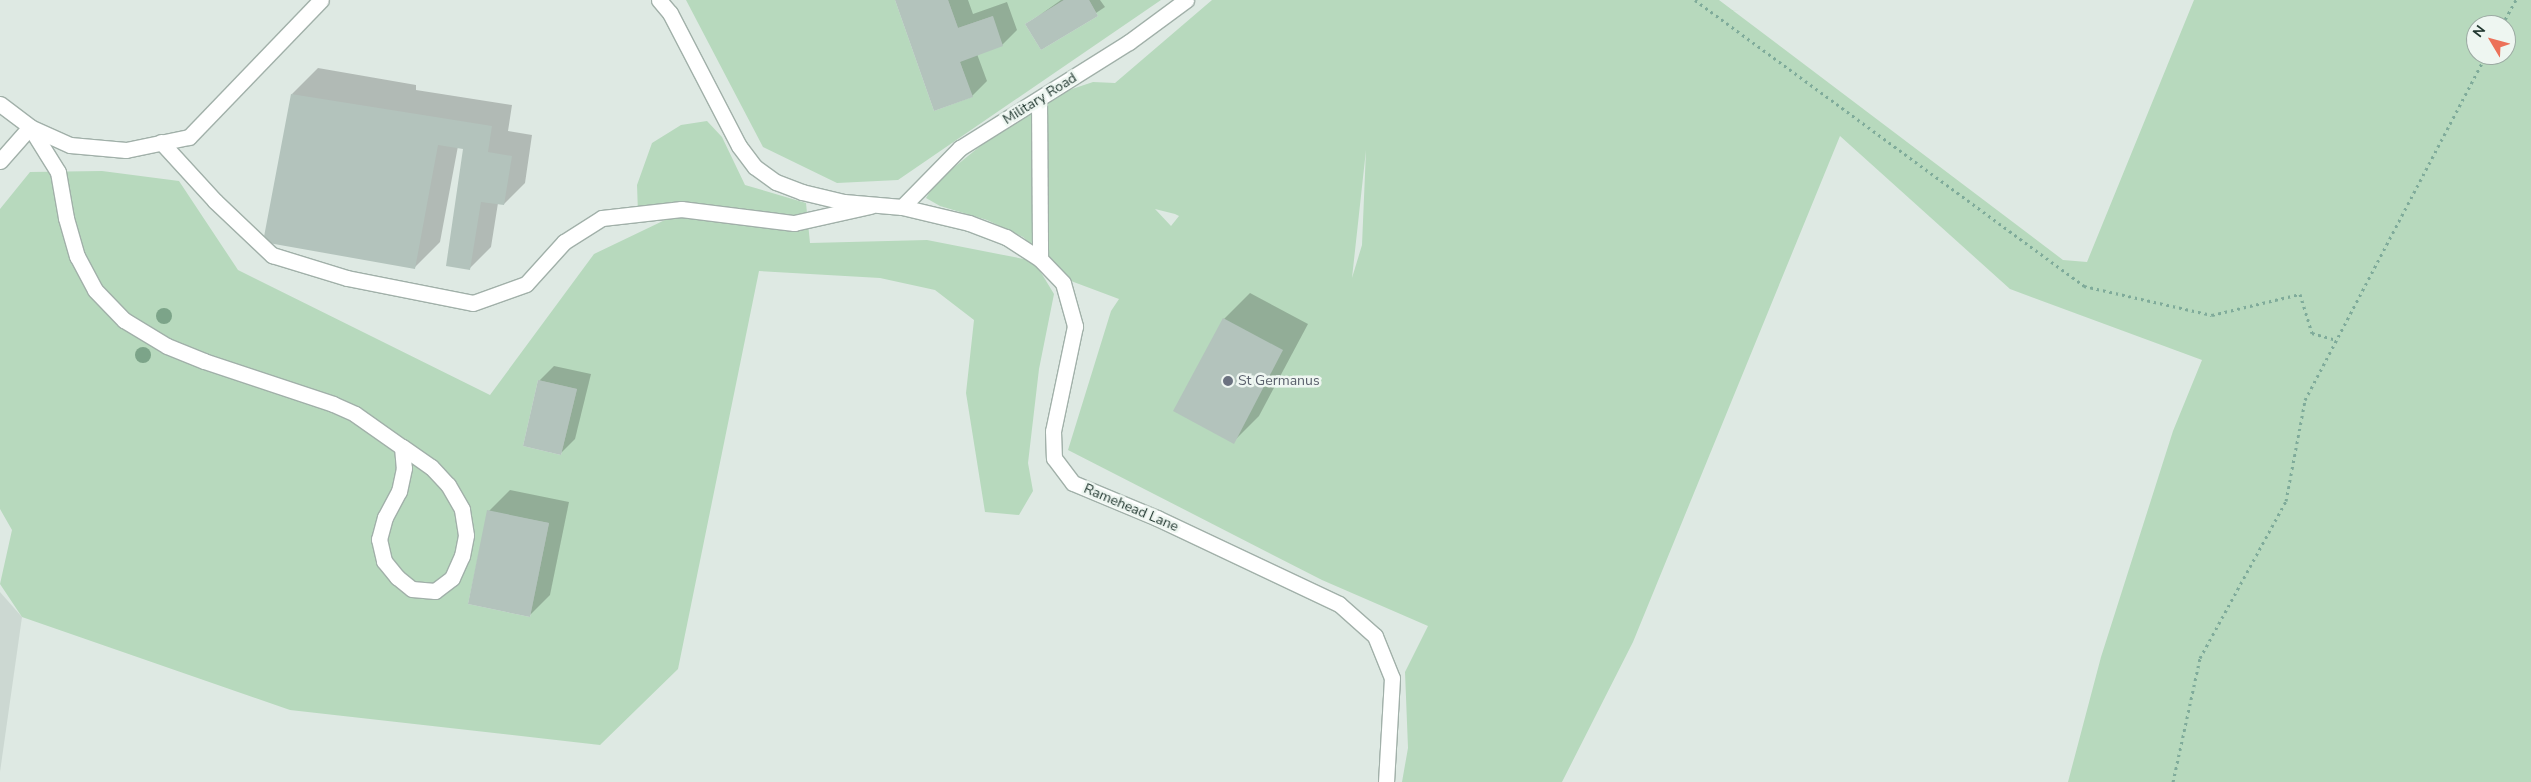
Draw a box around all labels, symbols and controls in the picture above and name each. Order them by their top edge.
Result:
north arrow [2466,15,2516,65]
text: N [2469,21,2490,41]
street label: Military Road [1000,70,1080,128]
place label: St Germanus [1238,373,1320,389]
marker: St Germanus [1222,375,1234,387]
street label: Ramehead Lane [1081,480,1181,536]

